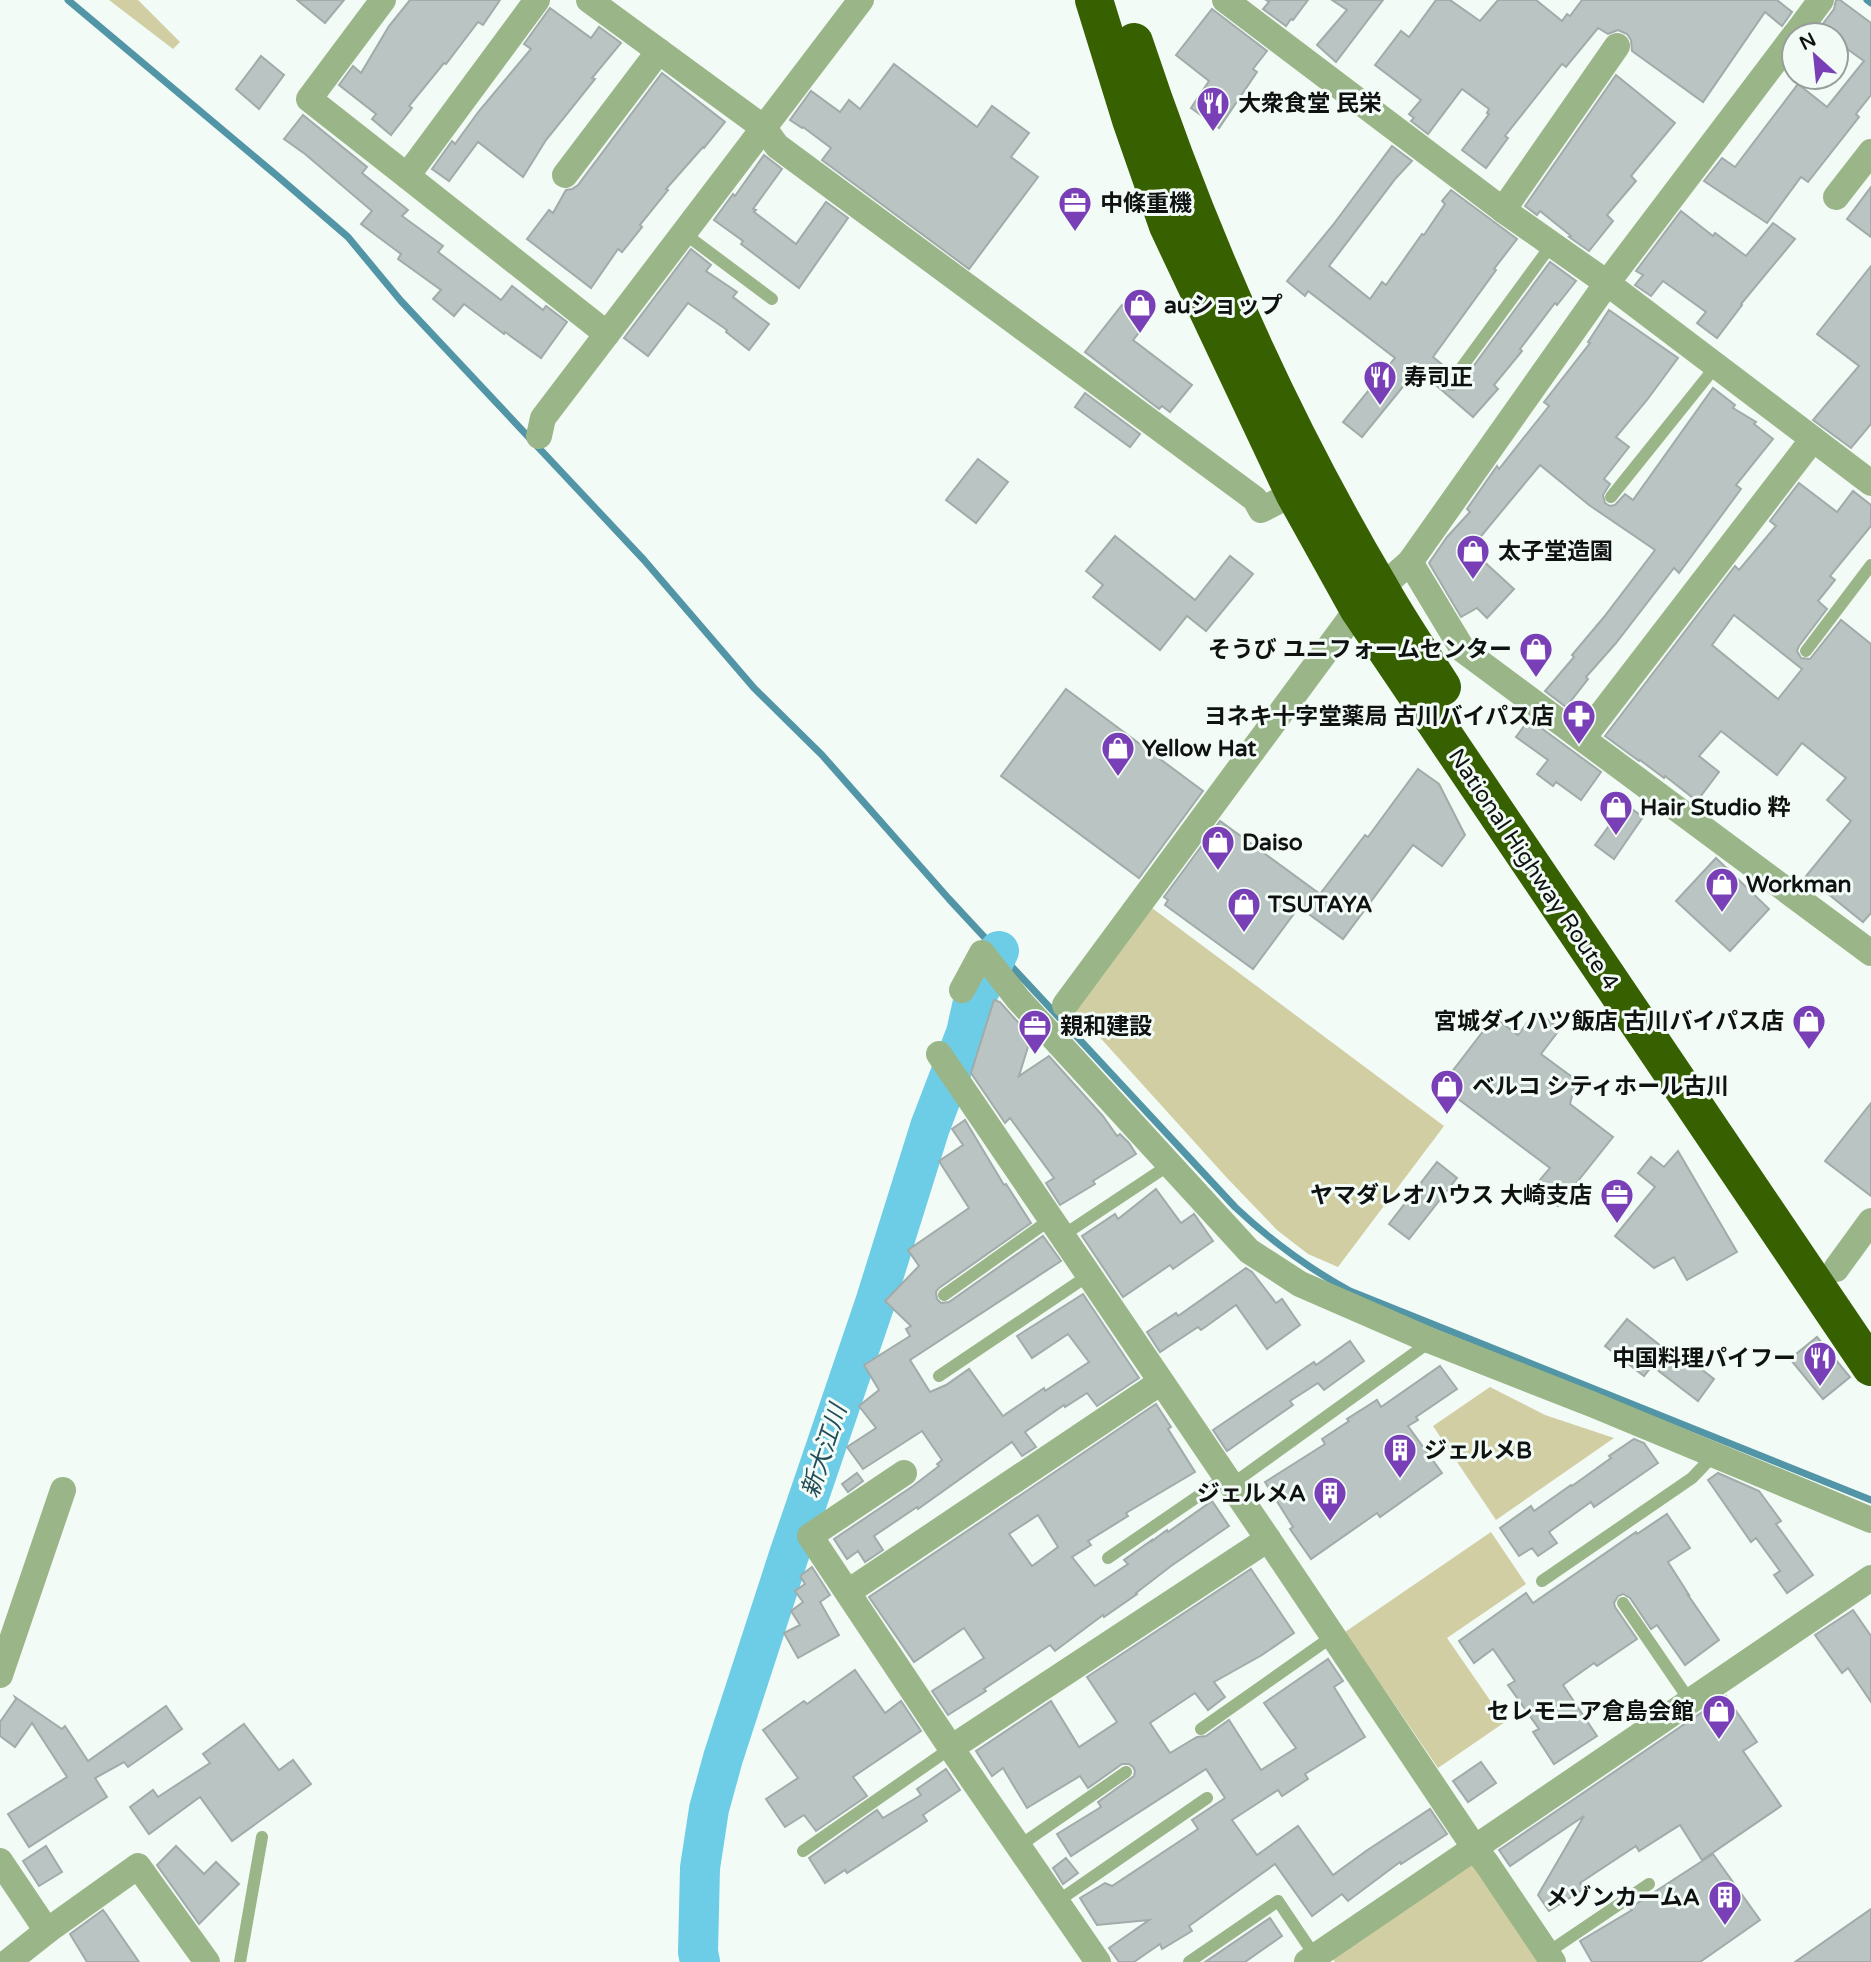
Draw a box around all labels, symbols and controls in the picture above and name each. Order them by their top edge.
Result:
north arrow [1780,21,1850,91]
text: N [1796,28,1820,55]
restaurant icon: 大衆食堂 民栄 [1194,84,1232,133]
place label: 大衆食堂 民栄 [1238,90,1382,118]
office icon: 中條重機 [1056,184,1094,233]
place label: 中條重機 [1100,190,1192,218]
shop icon: auショップ [1121,286,1159,335]
place label: auショップ [1164,292,1283,320]
restaurant icon: 寿司正 [1361,358,1399,407]
place label: 寿司正 [1404,364,1473,392]
shop icon: 太子堂造園 [1454,532,1492,581]
place label: 太子堂造園 [1498,538,1613,566]
shop icon: そうび ユニフォームセンター [1517,630,1555,679]
place label: そうび ユニフォームセンター [1208,636,1512,664]
pharmacy icon: ヨネキ十字堂薬局 古川バイパス店 [1560,697,1598,746]
place label: ヨネキ十字堂薬局 古川バイパス店 [1203,703,1554,731]
shop icon: Yellow Hat [1099,729,1137,778]
place label: Yellow Hat [1142,735,1256,763]
street label: National Highway Route 4 [1442,744,1624,996]
shop icon: Hair Studio 粋 [1597,788,1635,837]
place label: Hair Studio 粋 [1640,794,1790,822]
shop icon: Daiso [1199,823,1237,872]
place label: Daiso [1242,829,1303,857]
shop icon: Workman [1703,865,1741,914]
place label: Workman [1746,871,1852,899]
shop icon: TSUTAYA [1225,885,1263,934]
place label: TSUTAYA [1267,891,1372,919]
shop icon: 宮城ダイハツ飯店 古川バイパス店 [1790,1002,1828,1051]
office icon: 親和建設 [1016,1007,1054,1056]
place label: 宮城ダイハツ飯店 古川バイパス店 [1434,1008,1784,1036]
place label: 親和建設 [1060,1013,1152,1041]
shop icon: ベルコ シティホール古川 [1428,1067,1466,1116]
place label: ベルコ シティホール古川 [1472,1073,1729,1101]
office icon: ヤマダレオハウス 大崎支店 [1598,1176,1636,1225]
place label: ヤマダレオハウス 大崎支店 [1310,1182,1592,1210]
restaurant icon: 中国料理パイフー [1801,1339,1839,1388]
place label: 中国料理パイフー [1612,1345,1796,1373]
water label: 新大江川 [796,1398,854,1501]
building icon: ジェルメB [1381,1431,1419,1480]
place label: ジェルメB [1424,1437,1532,1465]
building icon: ジェルメA [1311,1474,1349,1523]
place label: ジェルメA [1197,1480,1306,1508]
shop icon: セレモニア倉島会館 [1700,1692,1738,1741]
place label: セレモニア倉島会館 [1487,1698,1694,1726]
building icon: メゾンカームA [1706,1878,1744,1927]
place label: メゾンカームA [1546,1884,1700,1912]

